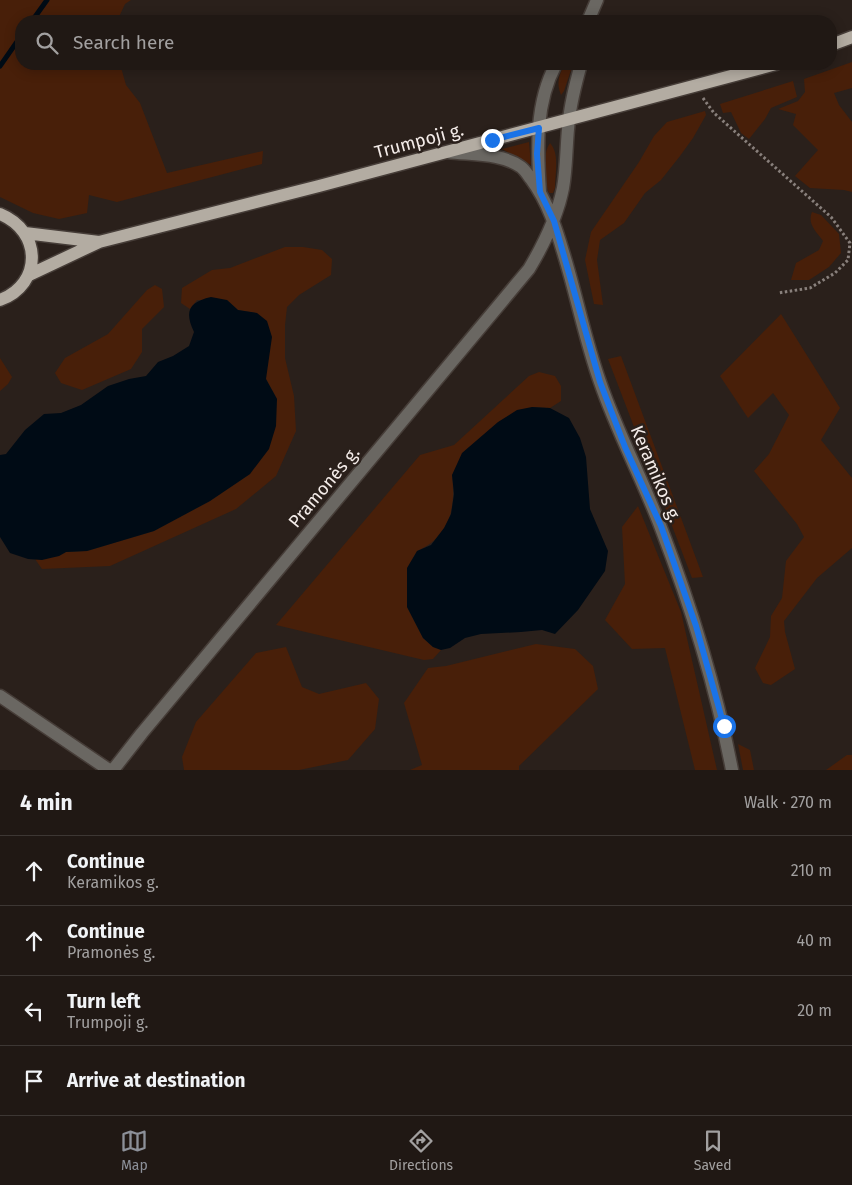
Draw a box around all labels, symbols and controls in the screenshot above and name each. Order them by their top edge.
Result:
search box [15,15,837,70]
icon: search [33,29,61,57]
text: Search here [73,31,174,54]
street label: Trumpoji g. [372,119,466,163]
route end [481,129,504,152]
street label: Keramikos g. [626,422,686,526]
street label: Pramonės g. [284,442,364,532]
route start [713,715,736,738]
text: 4 min [20,790,73,816]
text: Walk · 270 m [744,793,832,812]
text: Continue [67,850,145,873]
icon: ahead [20,857,48,885]
text: 210 m [791,861,832,880]
text: Keramikos g. [67,873,159,892]
text: Continue [67,920,145,943]
icon: ahead [20,927,48,955]
text: 40 m [797,931,832,950]
text: Pramonės g. [67,943,155,962]
text: Turn left [67,990,141,1013]
icon: left [20,997,48,1025]
text: 20 m [797,1001,832,1020]
text: Trumpoji g. [67,1013,148,1032]
icon: arrive [20,1067,48,1095]
text: Arrive at destination [67,1069,246,1092]
tab: Map [120,1127,148,1174]
tab: Directions [389,1127,453,1174]
tab: Saved [694,1127,732,1174]

